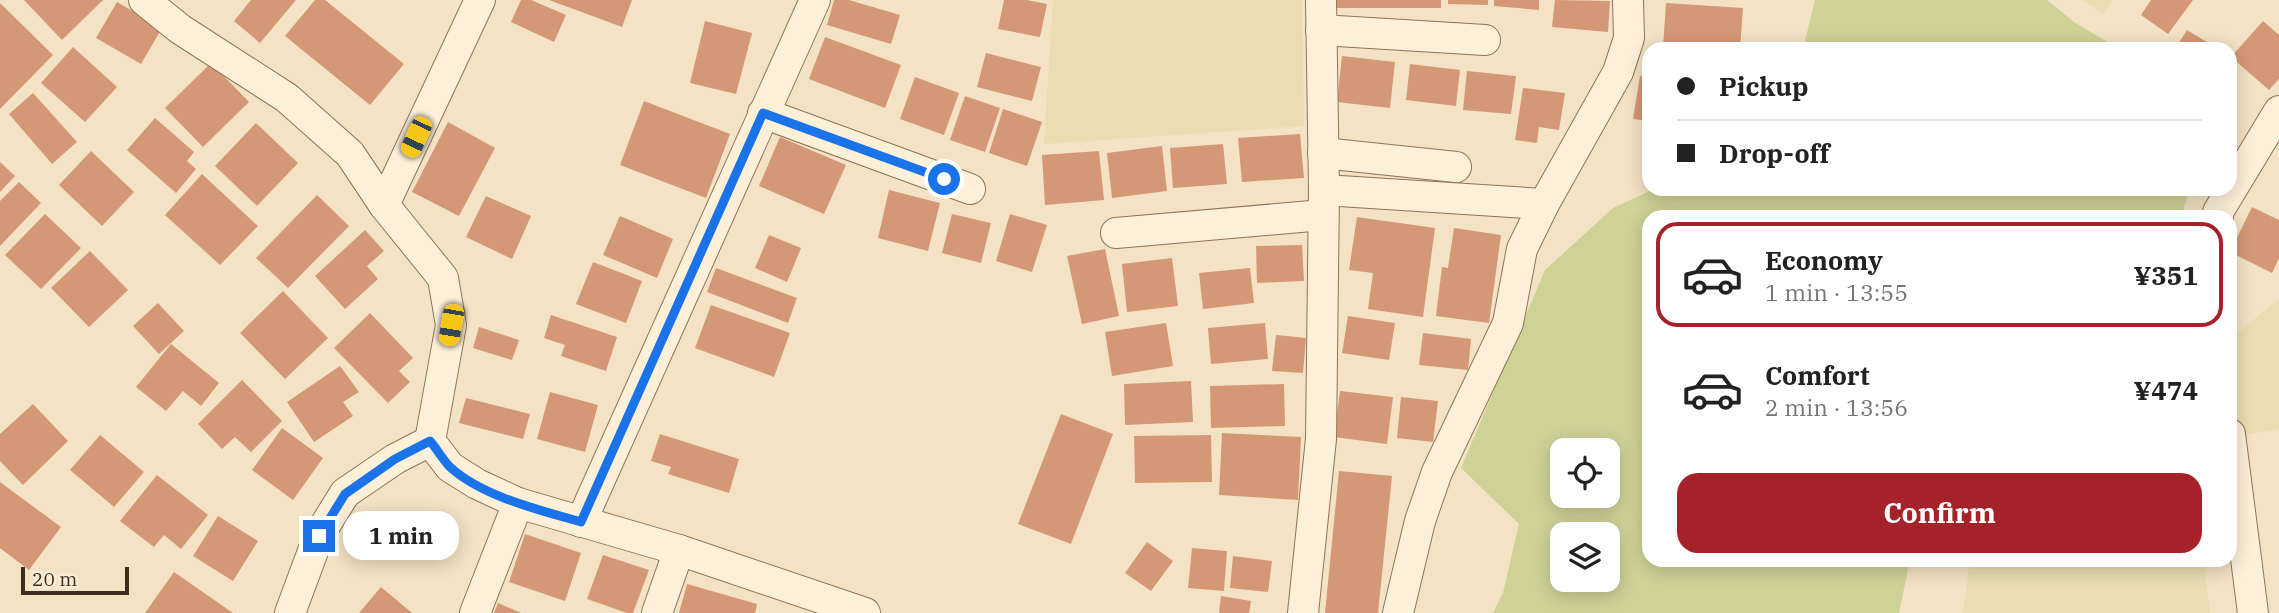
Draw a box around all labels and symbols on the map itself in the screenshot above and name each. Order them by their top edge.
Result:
car [398,114,435,160]
route start [928,163,960,195]
car [438,302,465,348]
callout: 1 min [344,512,459,560]
route end [303,520,335,552]
scale bar [21,564,130,596]

